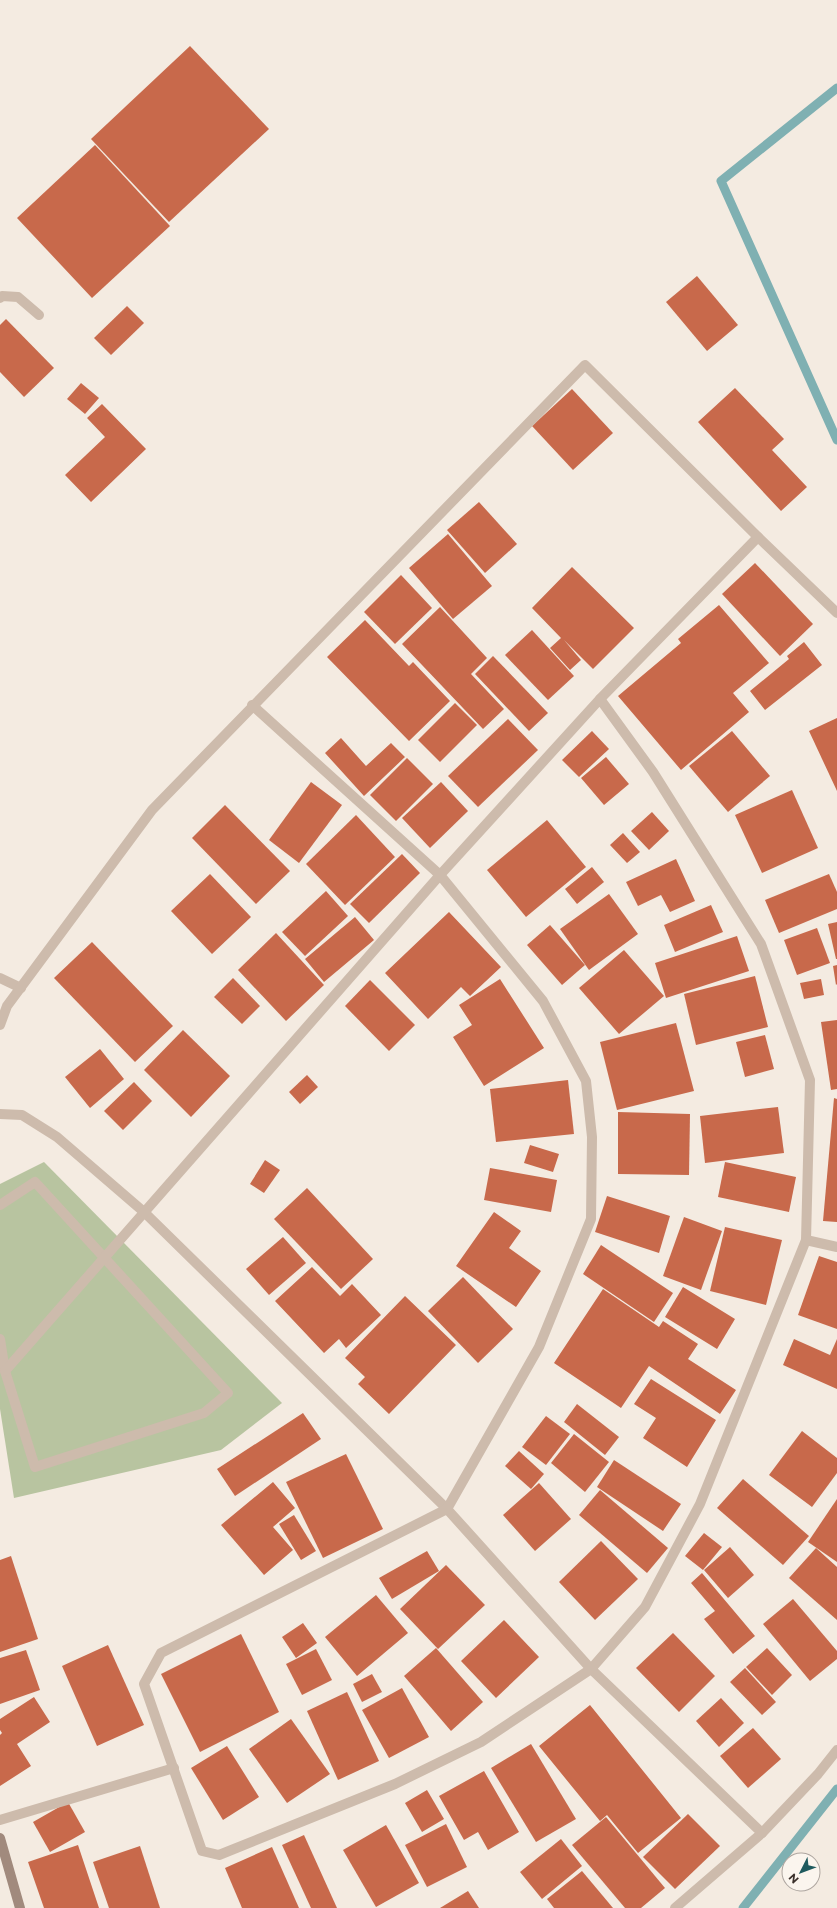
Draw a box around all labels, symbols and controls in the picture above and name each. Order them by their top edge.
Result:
north arrow [781,1852,821,1892]
text: N [785,1871,802,1887]

